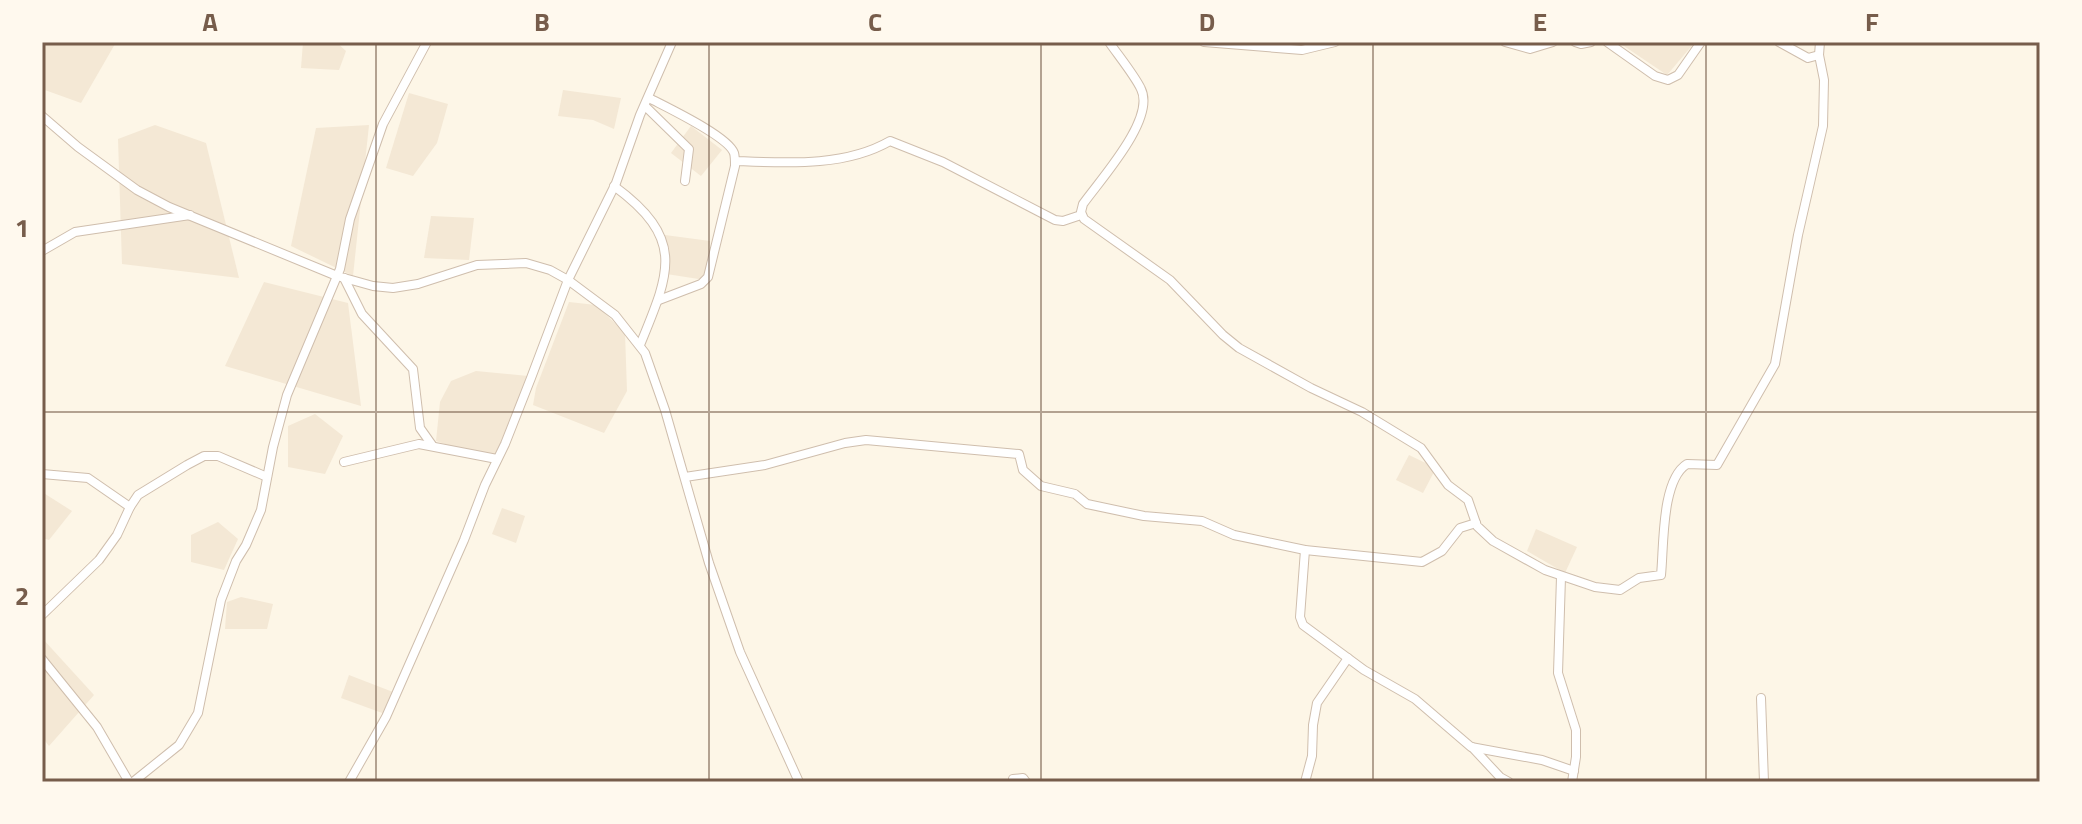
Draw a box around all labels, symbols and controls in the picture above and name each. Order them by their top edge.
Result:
text: A [202,2,218,41]
text: B [534,2,550,41]
text: C [868,2,882,41]
text: D [1199,2,1215,41]
text: E [1533,2,1547,41]
text: F [1865,2,1879,41]
text: 1 [15,208,29,247]
text: 2 [15,576,29,615]

